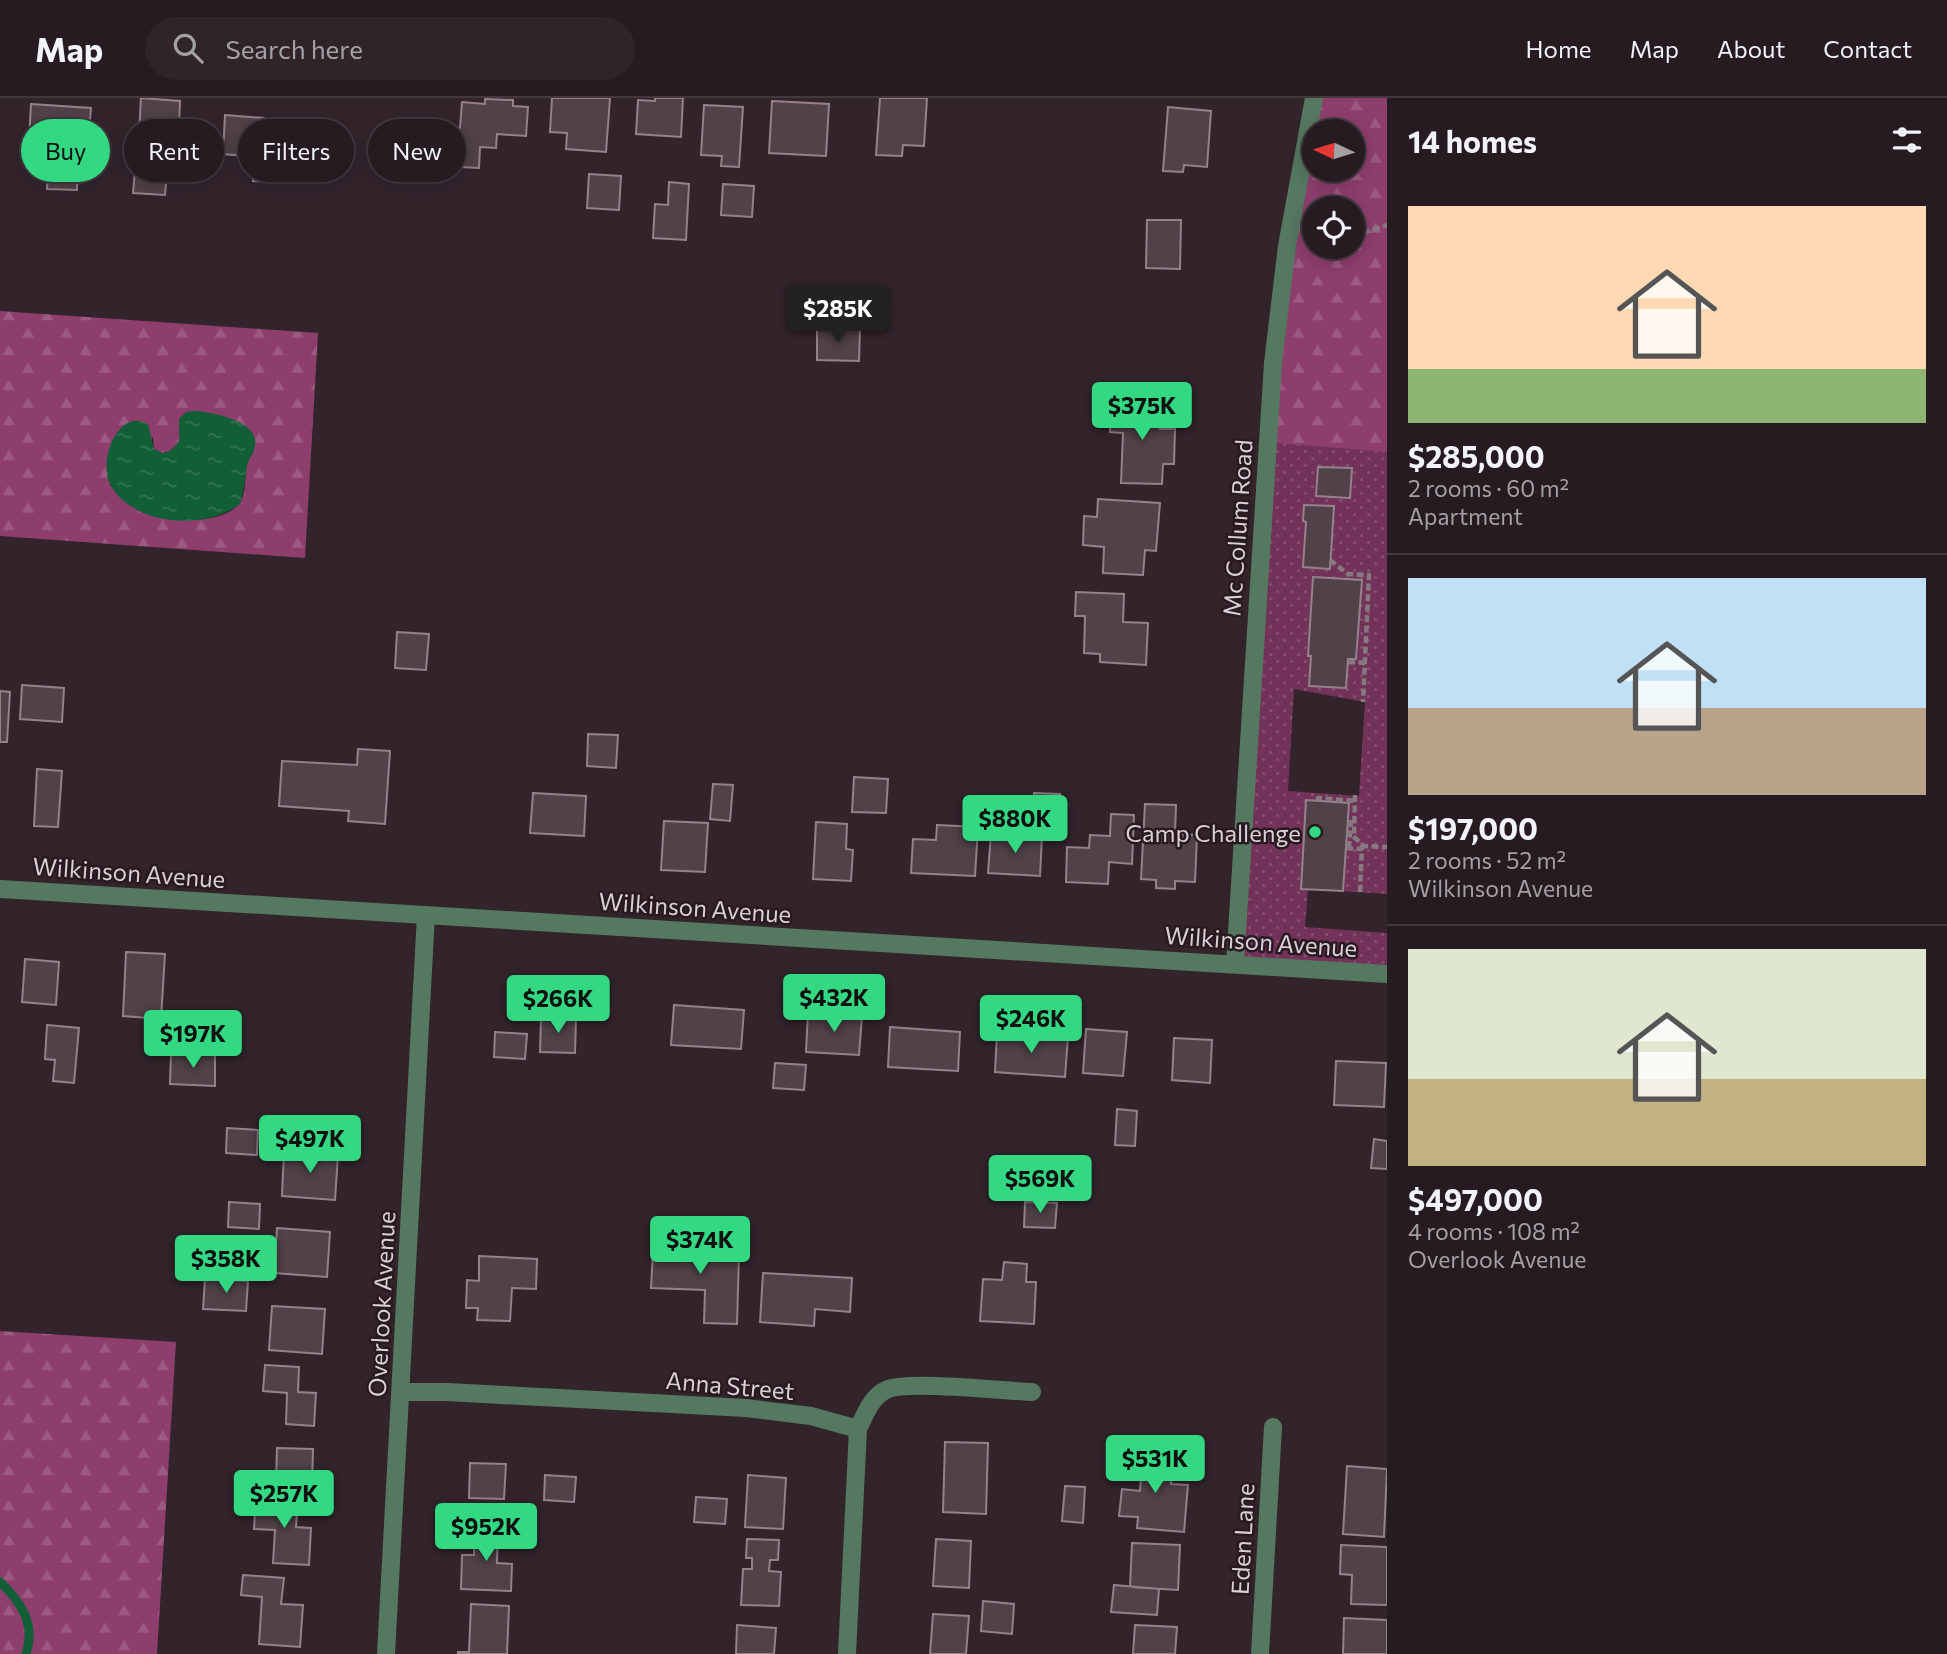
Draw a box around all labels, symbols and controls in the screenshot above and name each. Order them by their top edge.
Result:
search box [145,17,635,80]
text: Map [35,28,103,69]
icon: search [169,29,207,67]
text: Search here [225,33,363,64]
text: Home [1526,34,1592,63]
text: Map [1630,34,1679,63]
text: About [1717,34,1785,63]
text: Contact [1823,34,1912,63]
chip: Buy [21,119,110,182]
chip: Rent [124,119,224,182]
chip: Filters [238,119,354,182]
chip: New [368,119,466,182]
north arrow [1302,119,1365,182]
map controls [1302,119,1365,259]
icon: filters [1888,121,1926,159]
text: 14 homes [1408,122,1537,159]
button: locate [1302,196,1365,259]
icon: home [1604,251,1730,377]
pin: $285K [789,286,887,345]
text: $285K [803,294,873,322]
pin: $375K [1093,382,1191,442]
text: $375K [1108,391,1176,419]
text: $285,000 [1408,437,1545,474]
street label: Mc Collum Road [1216,439,1258,617]
text: 2 rooms · 60 m² [1408,474,1569,502]
text: Apartment [1408,502,1523,530]
icon: home [1604,623,1730,749]
pin: $880K [966,796,1064,855]
text: $880K [978,804,1052,832]
text: $197,000 [1408,809,1538,846]
place label: Camp Challenge [1125,818,1301,847]
marker: Camp Challenge [1307,824,1323,840]
text: 2 rooms · 52 m² [1408,846,1566,874]
street label: Wilkinson Avenue [32,851,226,893]
text: Wilkinson Avenue [1408,874,1593,902]
street label: Wilkinson Avenue [598,886,792,928]
street label: Wilkinson Avenue [1164,920,1358,962]
pin: $432K [785,974,883,1034]
pin: $266K [509,976,607,1035]
text: $432K [799,983,869,1011]
text: $266K [523,984,593,1012]
icon: home [1604,994,1730,1120]
pin: $246K [982,996,1080,1055]
text: $246K [996,1004,1066,1032]
pin: $197K [144,1010,242,1070]
text: $197K [160,1019,226,1047]
pin: $497K [261,1116,359,1175]
text: $497K [275,1124,345,1152]
pin: $569K [991,1156,1089,1215]
text: $569K [1005,1164,1075,1192]
text: $497,000 [1408,1180,1543,1217]
street label: Overlook Avenue [362,1210,400,1398]
pin: $374K [651,1216,749,1276]
text: 4 rooms · 108 m² [1408,1217,1580,1245]
text: $374K [666,1225,734,1253]
pin: $358K [177,1236,275,1295]
text: $358K [191,1244,261,1272]
text: Overlook Avenue [1408,1245,1586,1273]
street label: Anna Street [664,1365,796,1405]
pin: $531K [1106,1436,1204,1495]
text: $531K [1122,1444,1188,1472]
pin: $257K [235,1470,333,1530]
text: $257K [250,1479,318,1507]
street label: Eden Lane [1225,1482,1259,1596]
pin: $952K [437,1504,535,1563]
text: $952K [451,1512,521,1540]

